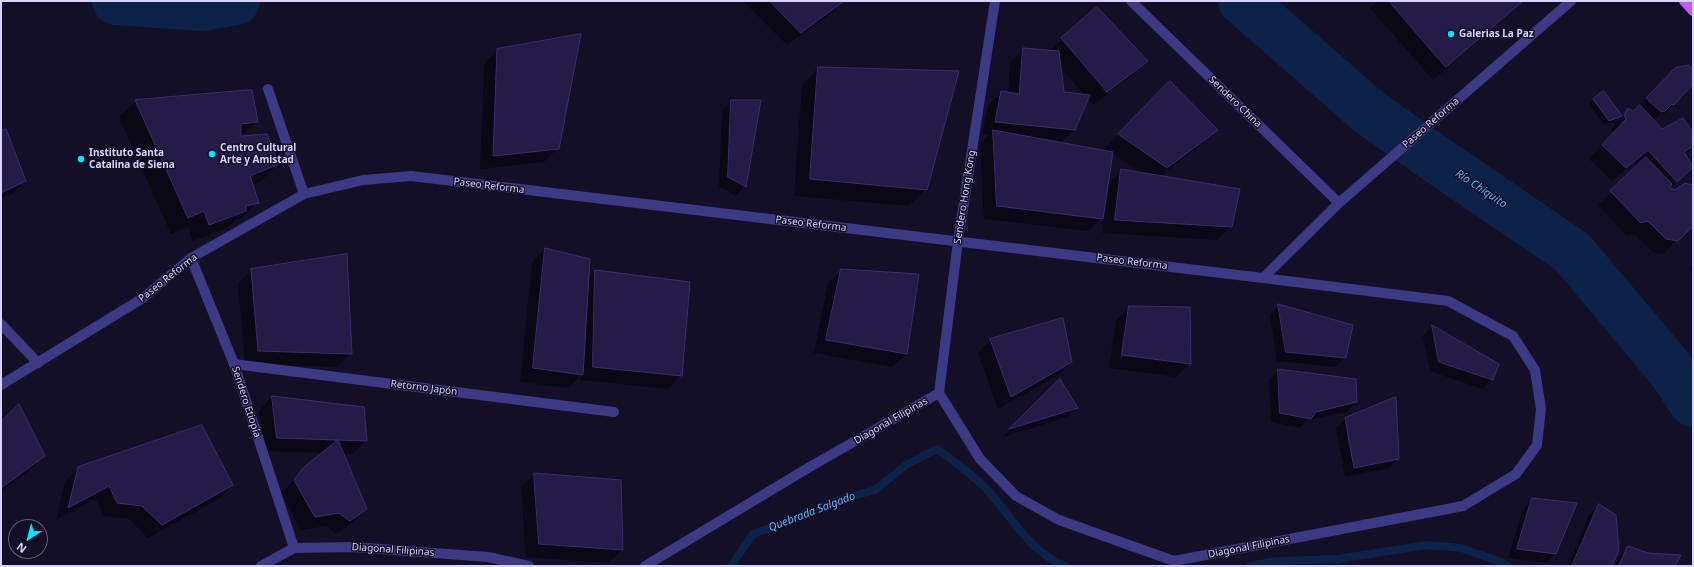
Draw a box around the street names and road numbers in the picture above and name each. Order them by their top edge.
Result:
street label: Sendero China [1206,74,1264,130]
street label: Paseo Reforma [1400,95,1462,151]
street label: Sendero Hong Kong [952,149,978,245]
street label: Paseo Reforma [453,176,525,196]
street label: Paseo Reforma [775,214,847,234]
street label: Paseo Reforma [136,251,200,305]
street label: Paseo Reforma [1096,252,1168,272]
street label: Sendero Etiopía [229,365,263,439]
street label: Retorno Japón [390,378,458,398]
street label: Diagonal Filipinas [852,395,930,447]
street label: Diagonal Filipinas [1207,533,1291,561]
street label: Diagonal Filipinas [351,541,435,559]

